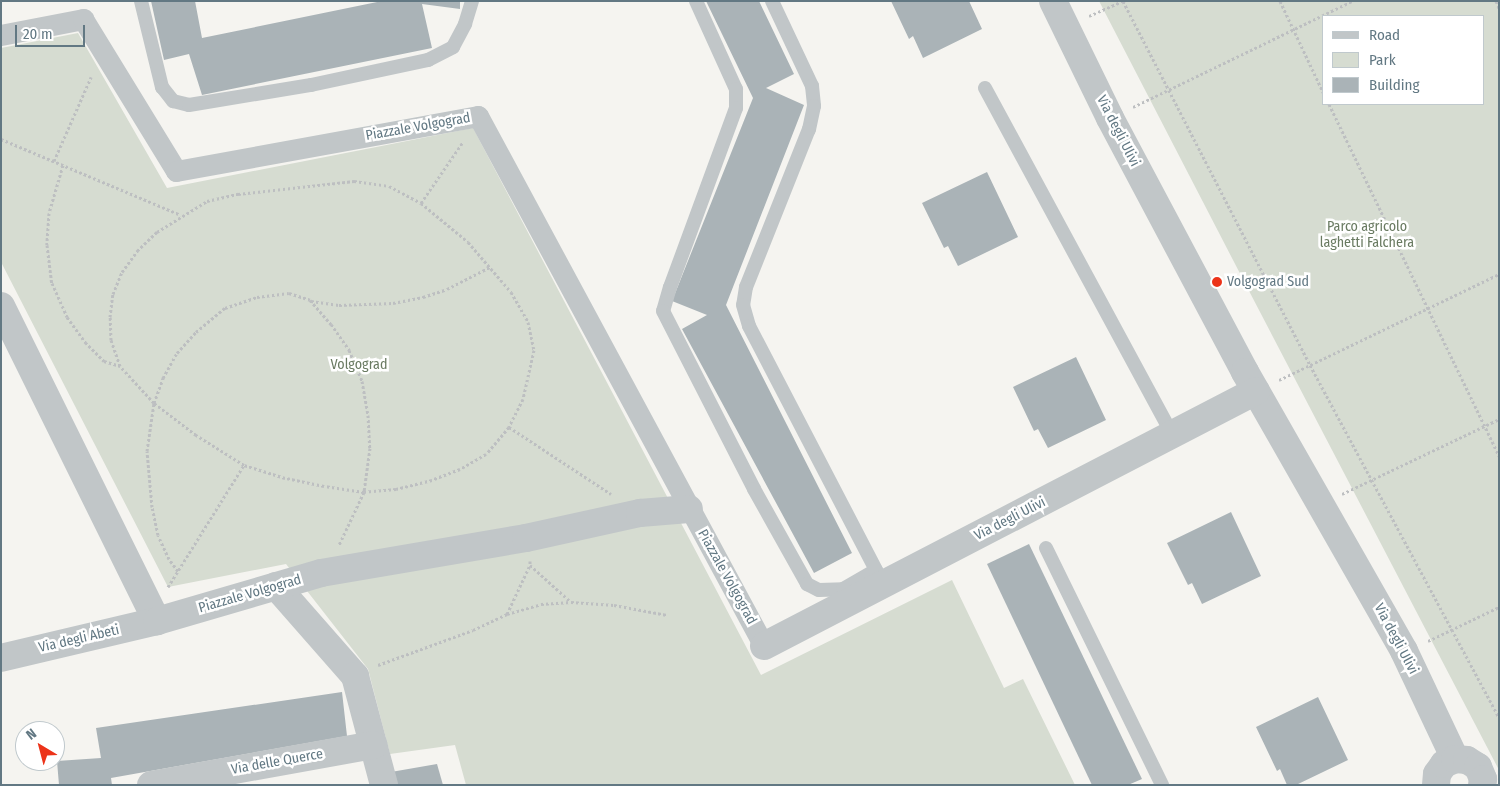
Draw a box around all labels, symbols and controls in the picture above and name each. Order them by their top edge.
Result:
scale bar [18,15,88,47]
legend [1322,15,1485,105]
text: 20 m [23,25,53,43]
text: Road [1369,26,1400,44]
text: Park [1369,51,1396,69]
text: Building [1369,76,1420,94]
street label: Via degli Ulivi [1093,93,1143,169]
street label: Piazzale Volgograd [364,110,472,144]
park label: Parco agricolo laghetti Falchera [1320,219,1414,252]
place label: Volgograd Sud [1227,274,1309,290]
marker: Volgograd Sud [1211,276,1223,288]
park label: Volgograd [331,357,387,373]
street label: Via degli Ulivi [972,494,1048,544]
street label: Piazzale Volgograd [694,527,760,627]
street label: Piazzale Volgograd [197,571,303,617]
street label: Via degli Ulivi [1370,601,1422,677]
street label: Via degli Abeti [37,622,121,656]
north arrow [15,721,65,771]
text: N [23,725,40,744]
street label: Via delle Querce [230,746,324,778]

